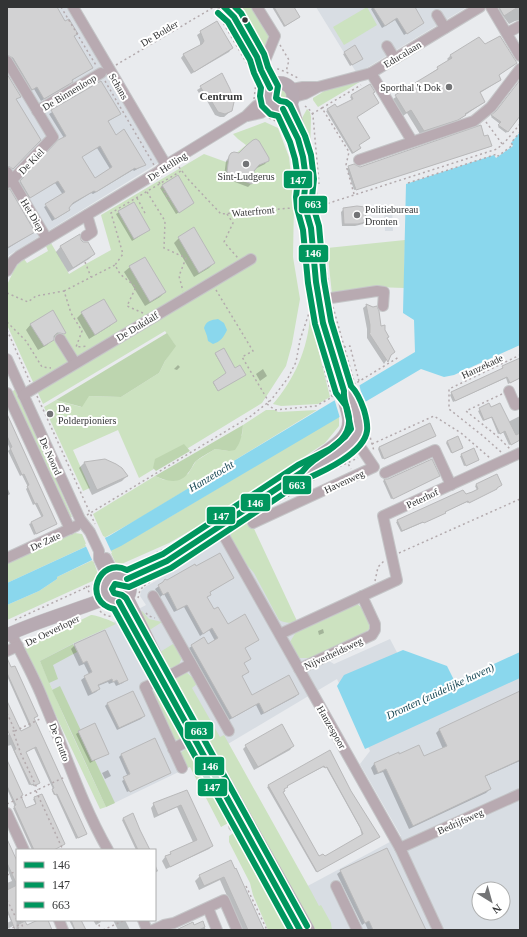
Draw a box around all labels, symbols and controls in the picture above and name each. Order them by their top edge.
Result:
unlabelled marker [240,15,250,25]
street label: De Bolder [139,18,180,49]
street label: Educalaan [382,39,423,70]
street label: Schans [107,71,130,101]
street label: De Binnenloop [40,72,98,113]
place label: Sporthal 't Dok [380,82,441,93]
marker: Sporthal 't Dok [444,82,454,92]
district label: Centrum [200,90,242,102]
street label: De Kiel [17,146,46,176]
street label: De Helling [146,150,189,183]
marker: Sint-Ludgerus [241,159,251,169]
line badge: 147 [283,170,313,189]
place label: Sint-Ludgerus [217,171,275,182]
text: 147 [290,174,307,186]
line badge: 663 [298,195,328,214]
street label: Het Diep [18,197,47,234]
text: 663 [305,198,322,210]
street label: Waterfront [231,204,275,219]
place label: Politiebureau Dronten [365,204,418,227]
marker: Politiebureau Dronten [352,210,362,220]
line badge: 146 [298,244,329,263]
text: 146 [305,247,322,259]
street label: De Dukdalf [114,309,161,343]
street label: Hanzekade [460,352,505,381]
place label: De Polderpioniers [58,403,116,426]
marker: De Polderpioniers [45,409,55,419]
street label: De Noord [37,436,64,477]
water label: Hanzetocht [186,457,236,495]
street label: Havenweg [323,467,366,495]
line badge: 663 [282,475,312,495]
text: 663 [289,479,306,491]
street label: Peterhof [405,486,440,511]
line badge: 146 [240,493,271,512]
text: 146 [247,497,264,509]
line badge: 147 [206,506,236,525]
text: 147 [213,510,230,522]
street label: De Zate [28,529,63,553]
street label: De Oeverloper [23,612,82,648]
street label: Nijverheidsweg [302,635,364,672]
water label: Dronten (zuidelijke haven) [383,661,497,723]
street label: Hanzespoor [315,704,349,751]
street label: De Grutto [47,721,72,763]
line badge: 663 [184,721,214,740]
text: 663 [191,725,208,737]
line badge: 146 [194,756,225,776]
text: 146 [202,760,219,772]
line badge: 147 [197,778,228,797]
text: 147 [204,781,221,793]
street label: Bedrijfsweg [436,806,485,836]
legend [16,849,156,921]
text: 146 [52,858,70,872]
text: 147 [52,878,70,892]
north arrow [471,881,511,921]
text: 663 [52,898,70,912]
text: N [490,902,504,916]

